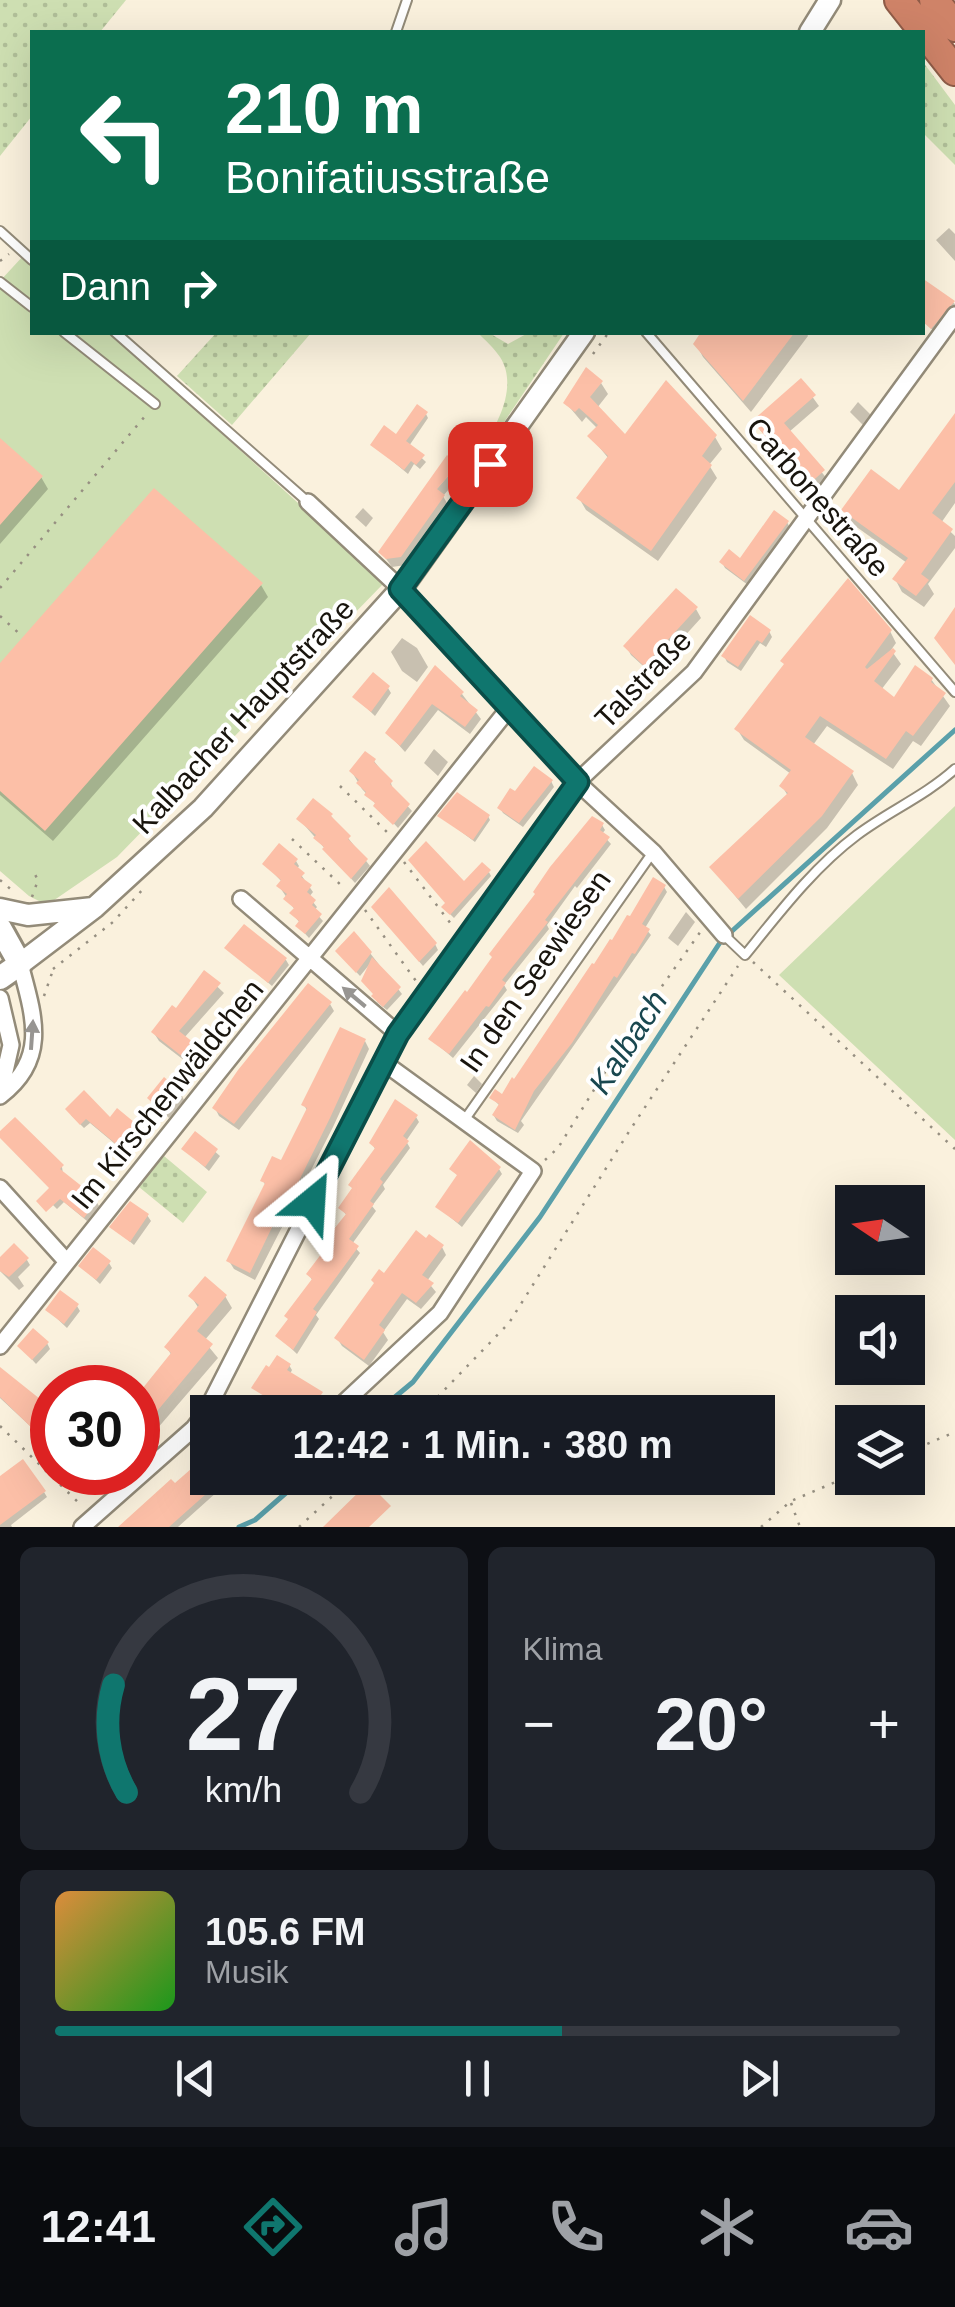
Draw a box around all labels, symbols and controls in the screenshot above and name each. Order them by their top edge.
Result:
icon: left [60,70,190,200]
text: 210 m [225,70,423,148]
text: Bonifatiusstraße [225,152,550,203]
icon: right [171,260,226,315]
text: Dann [60,266,151,308]
street label: Carbonestraße [740,411,896,583]
pin [448,422,533,507]
icon: arrive [463,437,518,492]
street label: Kalbacher Hauptstraße [126,592,360,840]
street label: Talstraße [588,623,698,735]
street label: In den Seewiesen [453,864,617,1078]
street label: Im Kirschenwäldchen [64,973,270,1215]
water label: Kalbach [581,984,675,1100]
one-way arrow [342,986,367,1008]
one-way arrow [24,1019,40,1050]
position arrow [260,1150,364,1254]
north arrow [835,1185,925,1275]
map controls [835,1185,925,1495]
button: sound [835,1295,925,1385]
speed limit sign: 30 [30,1365,160,1495]
button: layers [835,1405,925,1495]
text: 12:42 · 1 Min. · 380 m [292,1424,673,1466]
text: Klima [523,1631,603,1667]
text: 27 [186,1656,302,1772]
text: 20° [655,1682,768,1766]
text: − [523,1693,555,1755]
text: + [868,1693,900,1755]
text: km/h [205,1770,282,1810]
text: 105.6 FM [205,1911,366,1953]
text: Musik [205,1954,289,1990]
icon: previous [168,2051,223,2106]
icon: pause [450,2051,505,2106]
icon: next [732,2051,787,2106]
icon: directions [238,2192,308,2262]
icon: music [389,2192,459,2262]
icon: phone [541,2192,611,2262]
icon: climate [692,2192,762,2262]
icon: car [844,2192,914,2262]
text: 12:41 [41,2201,156,2252]

